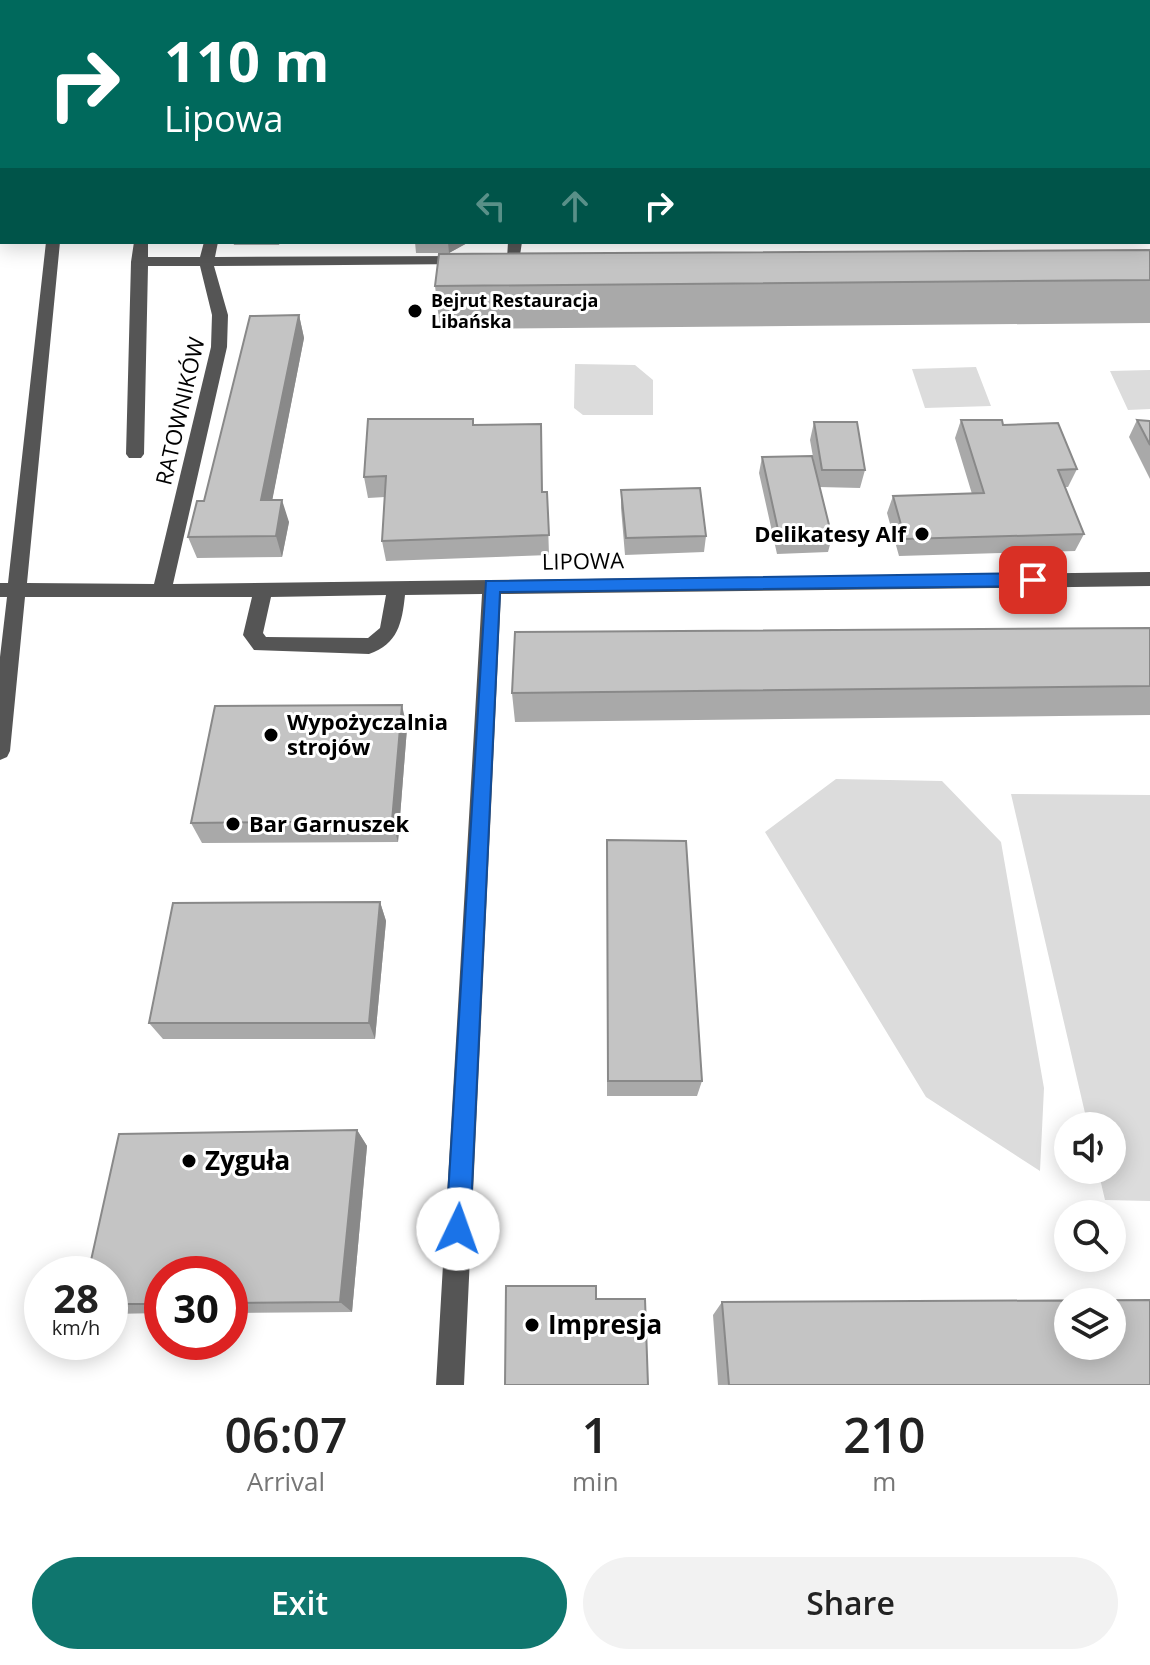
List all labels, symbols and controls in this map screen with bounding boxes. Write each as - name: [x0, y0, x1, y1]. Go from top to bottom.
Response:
- text: 110 m: [164, 22, 330, 98]
- icon: right: [32, 32, 136, 136]
- text: Lipowa: [164, 94, 283, 143]
- icon: left: [469, 184, 513, 228]
- icon: ahead: [553, 184, 597, 228]
- icon: right: [637, 184, 681, 228]
- place label: Bejrut Restauracja Libańska: [431, 288, 598, 333]
- marker: Bejrut Restauracja Libańska: [406, 302, 424, 320]
- street label: RATOWNIKÓW: [147, 334, 211, 488]
- place label: Delikatesy Alf: [754, 518, 907, 548]
- marker: Delikatesy Alf: [913, 525, 931, 543]
- street label: LIPOWA: [542, 544, 624, 576]
- pin: [999, 546, 1067, 614]
- icon: arrive: [1011, 558, 1055, 602]
- place label: Wypożyczalnia strojów: [287, 706, 448, 761]
- marker: Wypożyczalnia strojów: [262, 726, 280, 744]
- place label: Bar Garnuszek: [249, 808, 410, 838]
- marker: Bar Garnuszek: [224, 815, 242, 833]
- map controls: [1054, 1112, 1126, 1360]
- button: sound: [1054, 1112, 1126, 1184]
- place label: Zyguła: [205, 1142, 290, 1178]
- marker: Zyguła: [180, 1152, 198, 1170]
- position arrow: [416, 1187, 500, 1271]
- button: search: [1054, 1200, 1126, 1272]
- speed limit sign: 30: [144, 1256, 248, 1360]
- text: 28: [53, 1270, 99, 1325]
- button: layers: [1054, 1288, 1126, 1360]
- place label: Impresja: [548, 1306, 662, 1342]
- text: km/h: [52, 1314, 100, 1341]
- marker: Impresja: [523, 1316, 541, 1334]
- text: 06:07: [225, 1402, 347, 1467]
- text: 1: [582, 1402, 609, 1467]
- text: 210: [843, 1402, 925, 1467]
- text: Arrival: [247, 1463, 325, 1499]
- text: min: [572, 1463, 619, 1499]
- text: m: [872, 1463, 896, 1499]
- button: Exit: [32, 1557, 567, 1649]
- button: Share: [583, 1557, 1118, 1649]

